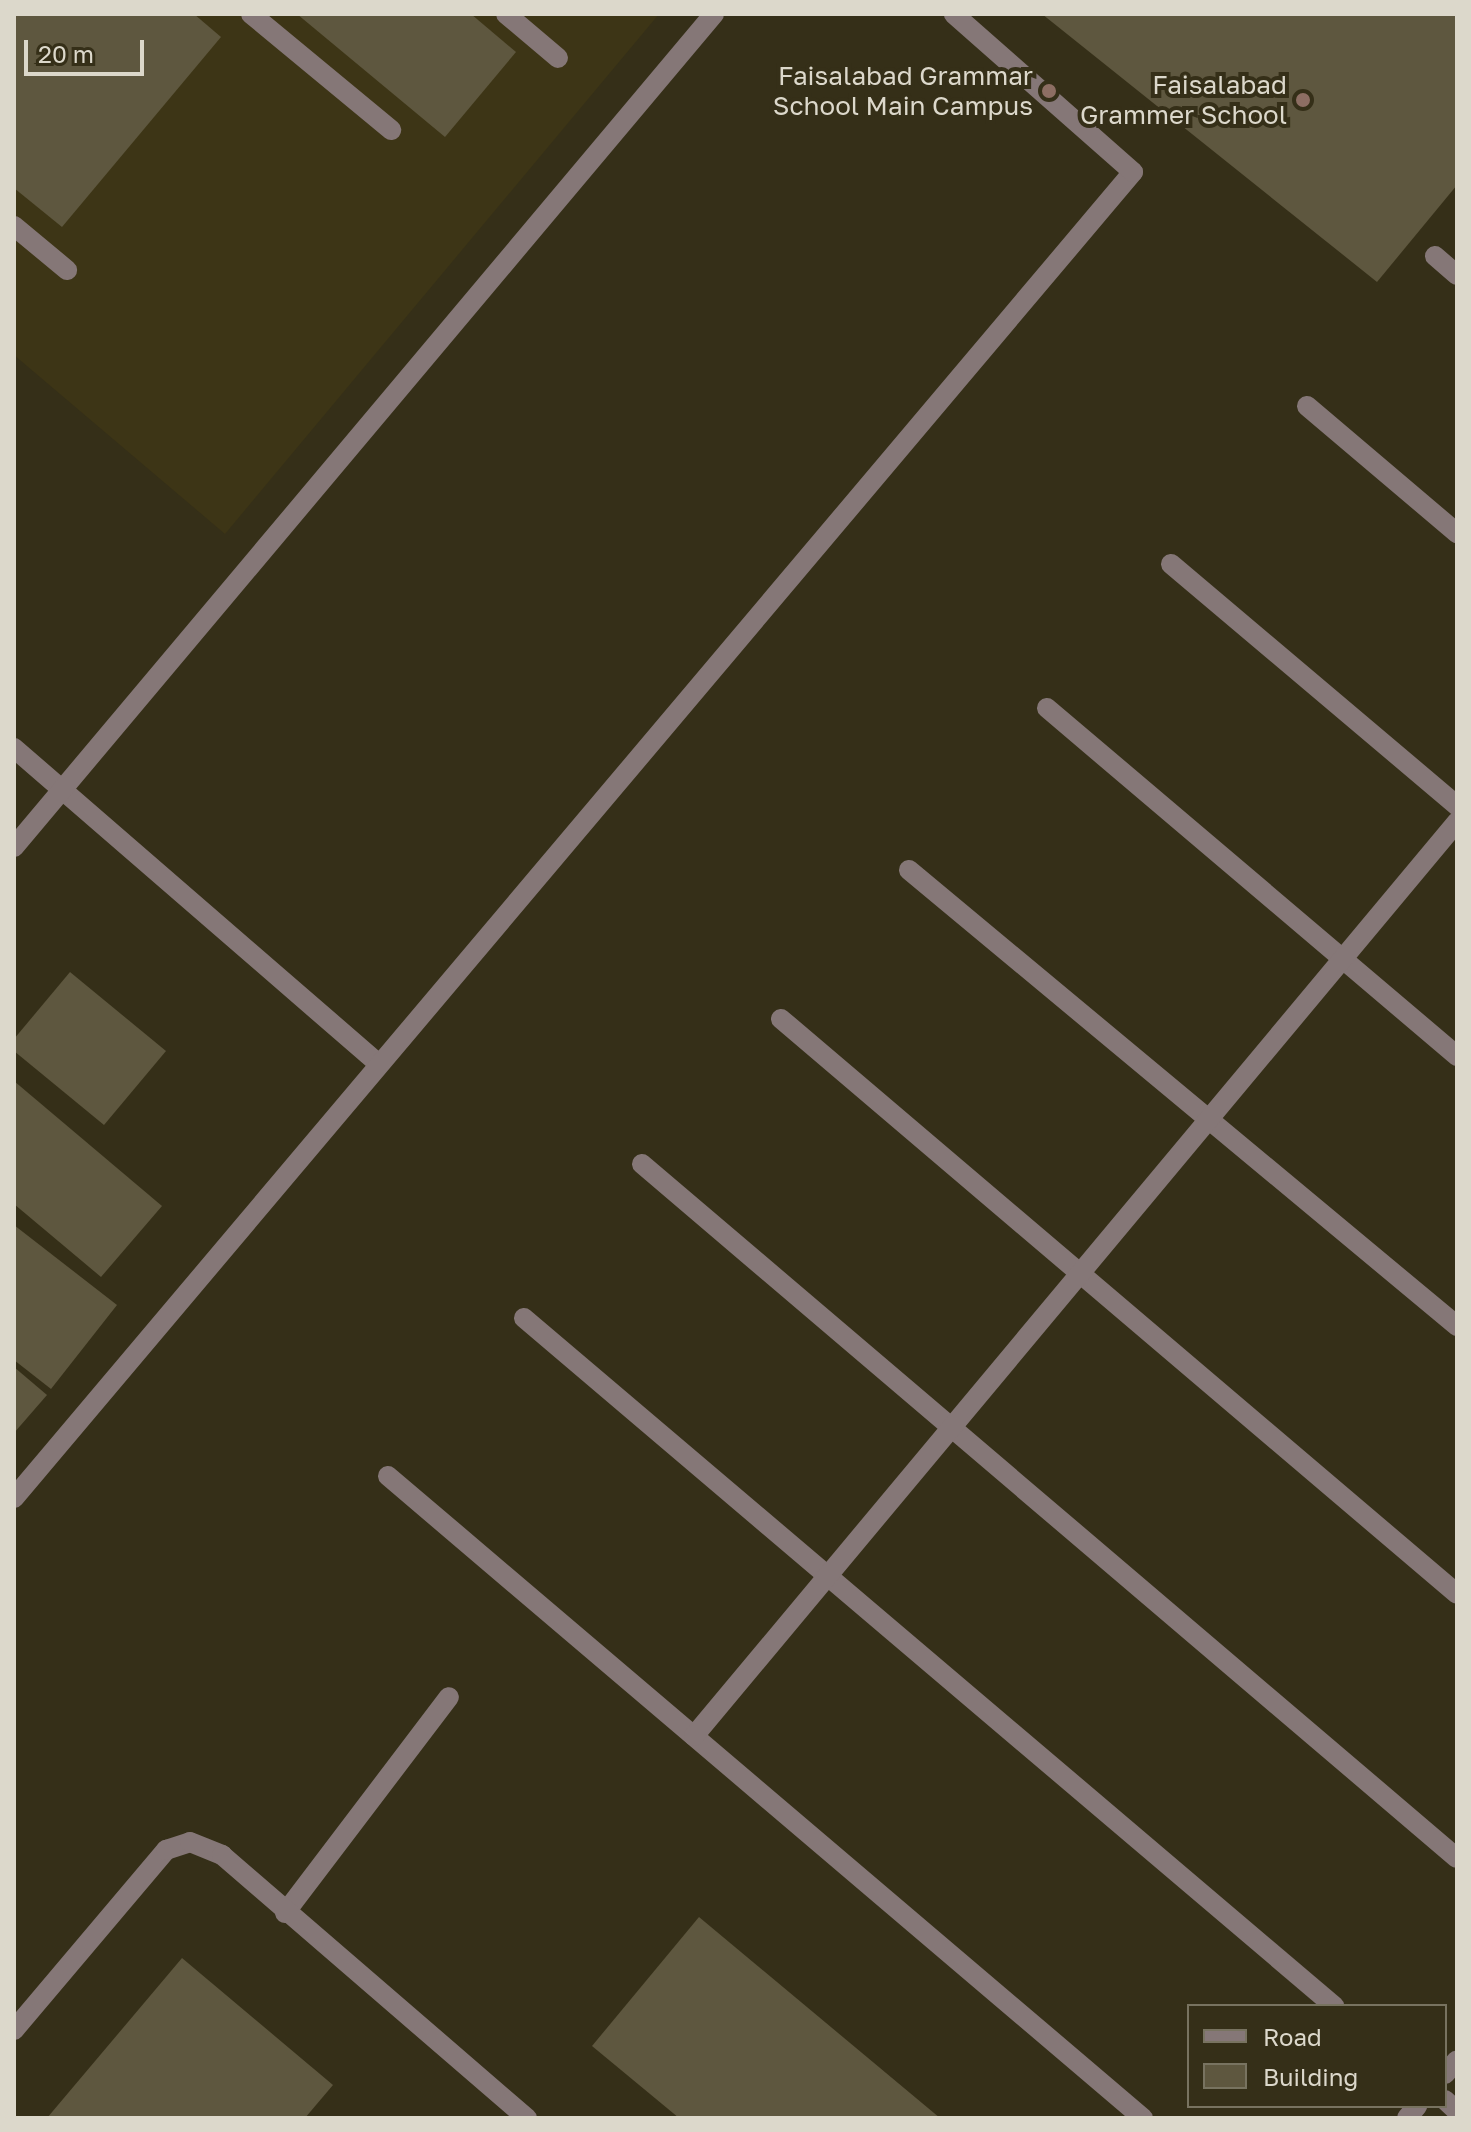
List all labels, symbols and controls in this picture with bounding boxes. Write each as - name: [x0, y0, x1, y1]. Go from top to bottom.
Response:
- scale bar: [28, 24, 148, 74]
- text: 20 m: [38, 39, 94, 68]
- place label: Faisalabad Grammar School Main Campus: [773, 60, 1033, 122]
- place label: Faisalabad Grammer School: [1080, 69, 1287, 130]
- marker: Faisalabad Grammar School Main Campus: [1040, 82, 1058, 100]
- marker: Faisalabad Grammer School: [1294, 91, 1312, 109]
- legend: [1187, 2004, 1447, 2108]
- text: Road: [1263, 2022, 1322, 2051]
- text: Building: [1263, 2062, 1358, 2091]

